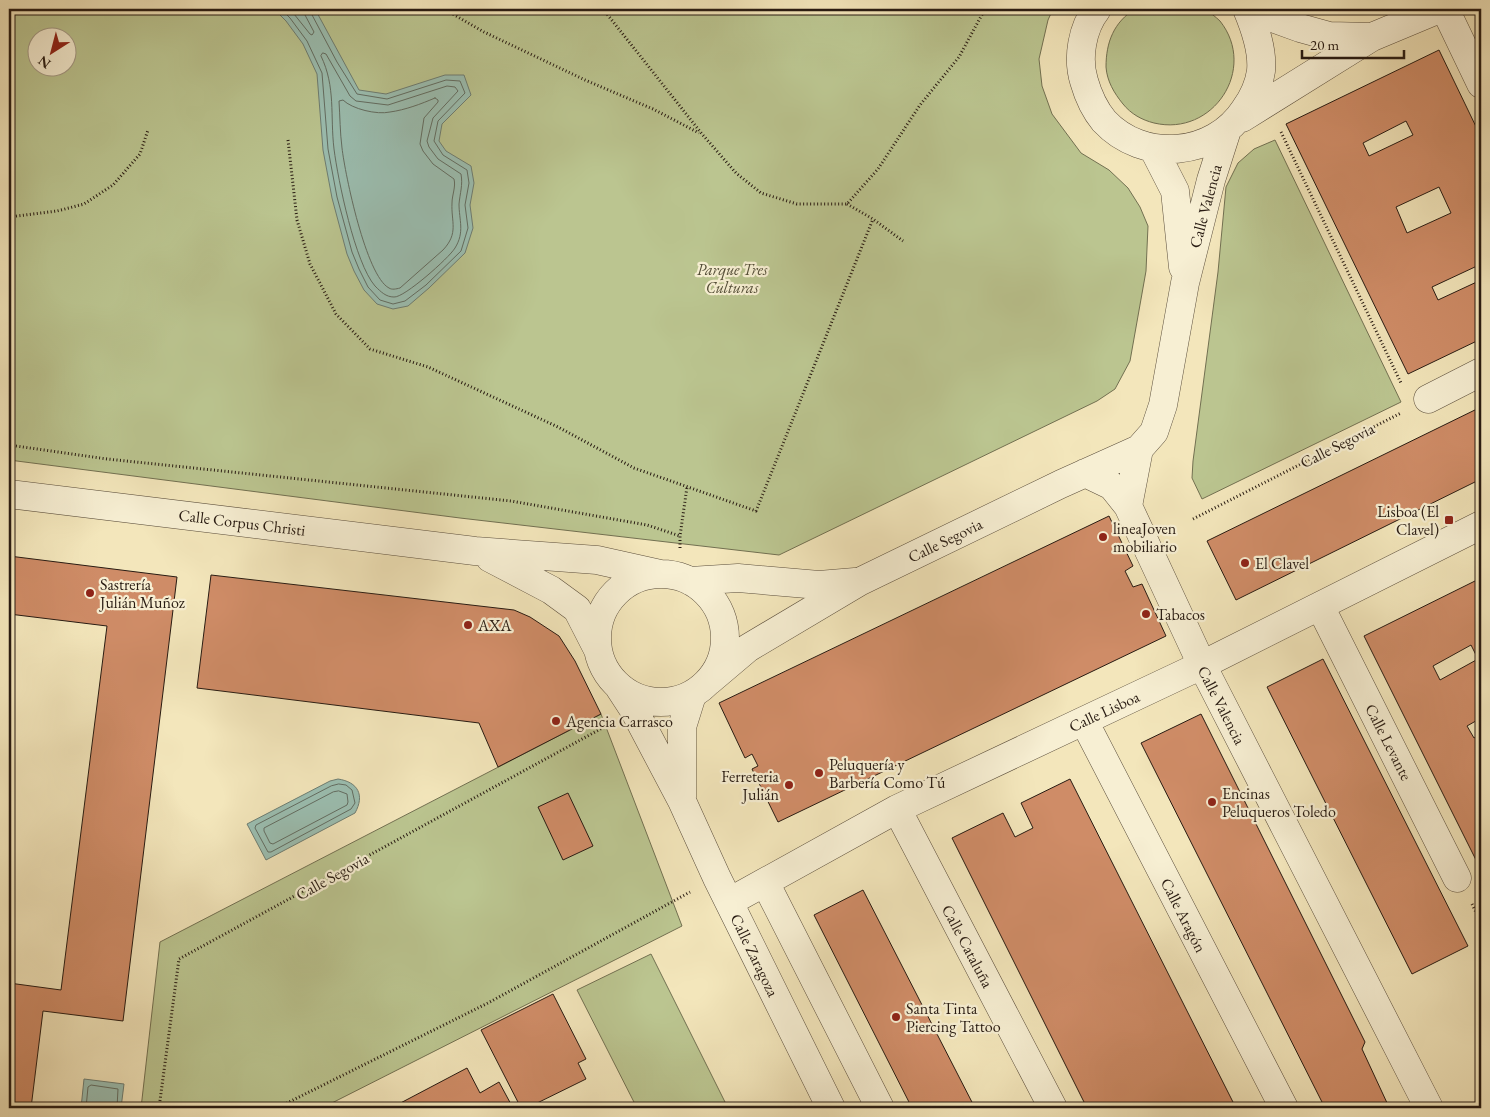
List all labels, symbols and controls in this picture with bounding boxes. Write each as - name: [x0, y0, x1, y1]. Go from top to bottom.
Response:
- north arrow: [28, 28, 78, 78]
- scale bar: [1302, 28, 1405, 60]
- text: 20 m: [1310, 35, 1339, 54]
- text: N: [34, 52, 54, 73]
- street label: Calle Valencia: [1184, 161, 1227, 250]
- park label: Parque Tres Culturas: [697, 259, 768, 298]
- street label: Calle Segovia: [1297, 418, 1378, 473]
- place label: Lisboa (El Clavel): [1377, 501, 1439, 540]
- street label: Calle Corpus Christi: [177, 504, 307, 541]
- street label: Calle Segovia: [904, 513, 987, 568]
- marker: Lisboa (El Clavel): [1443, 514, 1455, 526]
- place label: lineaJoven mobiliario: [1113, 518, 1177, 557]
- marker: lineaJoven mobiliario: [1097, 531, 1109, 543]
- place label: El Clavel: [1255, 553, 1309, 574]
- marker: El Clavel: [1239, 557, 1251, 569]
- place label: Sastrería Julián Muñoz: [98, 574, 185, 613]
- marker: Sastrería Julián Muñoz: [84, 587, 96, 599]
- place label: Tabacos: [1156, 604, 1205, 625]
- marker: Tabacos: [1140, 608, 1152, 620]
- place label: AXA: [477, 615, 512, 636]
- marker: AXA: [462, 619, 474, 631]
- street label: Calle Valencia: [1193, 662, 1251, 749]
- street label: Calle Lisboa: [1066, 686, 1143, 737]
- street label: Calle Levante: [1360, 700, 1417, 784]
- place label: Agencia Carrasco: [565, 711, 673, 732]
- marker: Agencia Carrasco: [550, 715, 562, 727]
- place label: Peluquería y Barbería Como Tú: [829, 754, 946, 793]
- place label: Ferreteria Julián: [721, 766, 780, 805]
- marker: Peluquería y Barbería Como Tú: [813, 767, 825, 779]
- marker: Ferreteria Julián: [783, 779, 795, 791]
- place label: Encinas Peluqueros Toledo: [1222, 783, 1336, 822]
- marker: Encinas Peluqueros Toledo: [1206, 796, 1218, 808]
- street label: Calle Segovia: [292, 847, 373, 905]
- street label: Calle Aragón: [1156, 874, 1212, 957]
- street label: Calle Cataluña: [937, 901, 999, 992]
- street label: Calle Zaragoza: [725, 910, 784, 1001]
- place label: Santa Tinta Piercing Tattoo: [906, 998, 1001, 1037]
- marker: Santa Tinta Piercing Tattoo: [890, 1011, 902, 1023]

